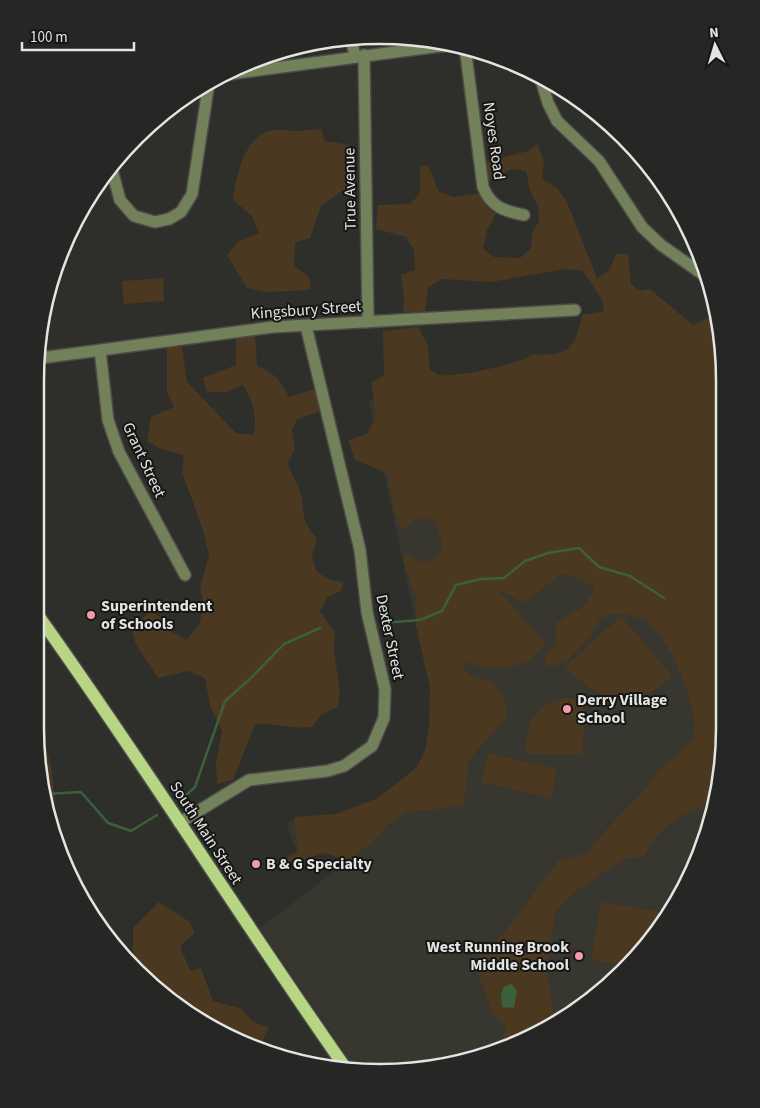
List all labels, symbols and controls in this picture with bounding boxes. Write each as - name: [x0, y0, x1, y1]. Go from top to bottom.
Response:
- scale bar: [22, 20, 135, 52]
- north arrow: [690, 20, 740, 70]
- text: N: [708, 23, 719, 43]
- text: 100 m: [30, 27, 68, 48]
- street label: Noyes Road: [478, 101, 510, 181]
- street label: True Avenue: [338, 147, 362, 230]
- street label: Kingsbury Street: [250, 295, 363, 325]
- street label: Grant Street: [117, 419, 171, 502]
- street label: Dexter Street: [370, 592, 410, 682]
- place label: Superintendent of Schools: [101, 595, 212, 635]
- marker: Superintendent of Schools: [85, 609, 97, 621]
- place label: Derry Village School: [577, 689, 667, 729]
- marker: Derry Village School: [561, 703, 573, 715]
- street label: South Main Street: [164, 777, 248, 889]
- place label: B & G Specialty: [266, 853, 373, 875]
- marker: B & G Specialty: [250, 858, 262, 870]
- place label: West Running Brook Middle School: [427, 936, 569, 976]
- marker: West Running Brook Middle School: [573, 950, 585, 962]

